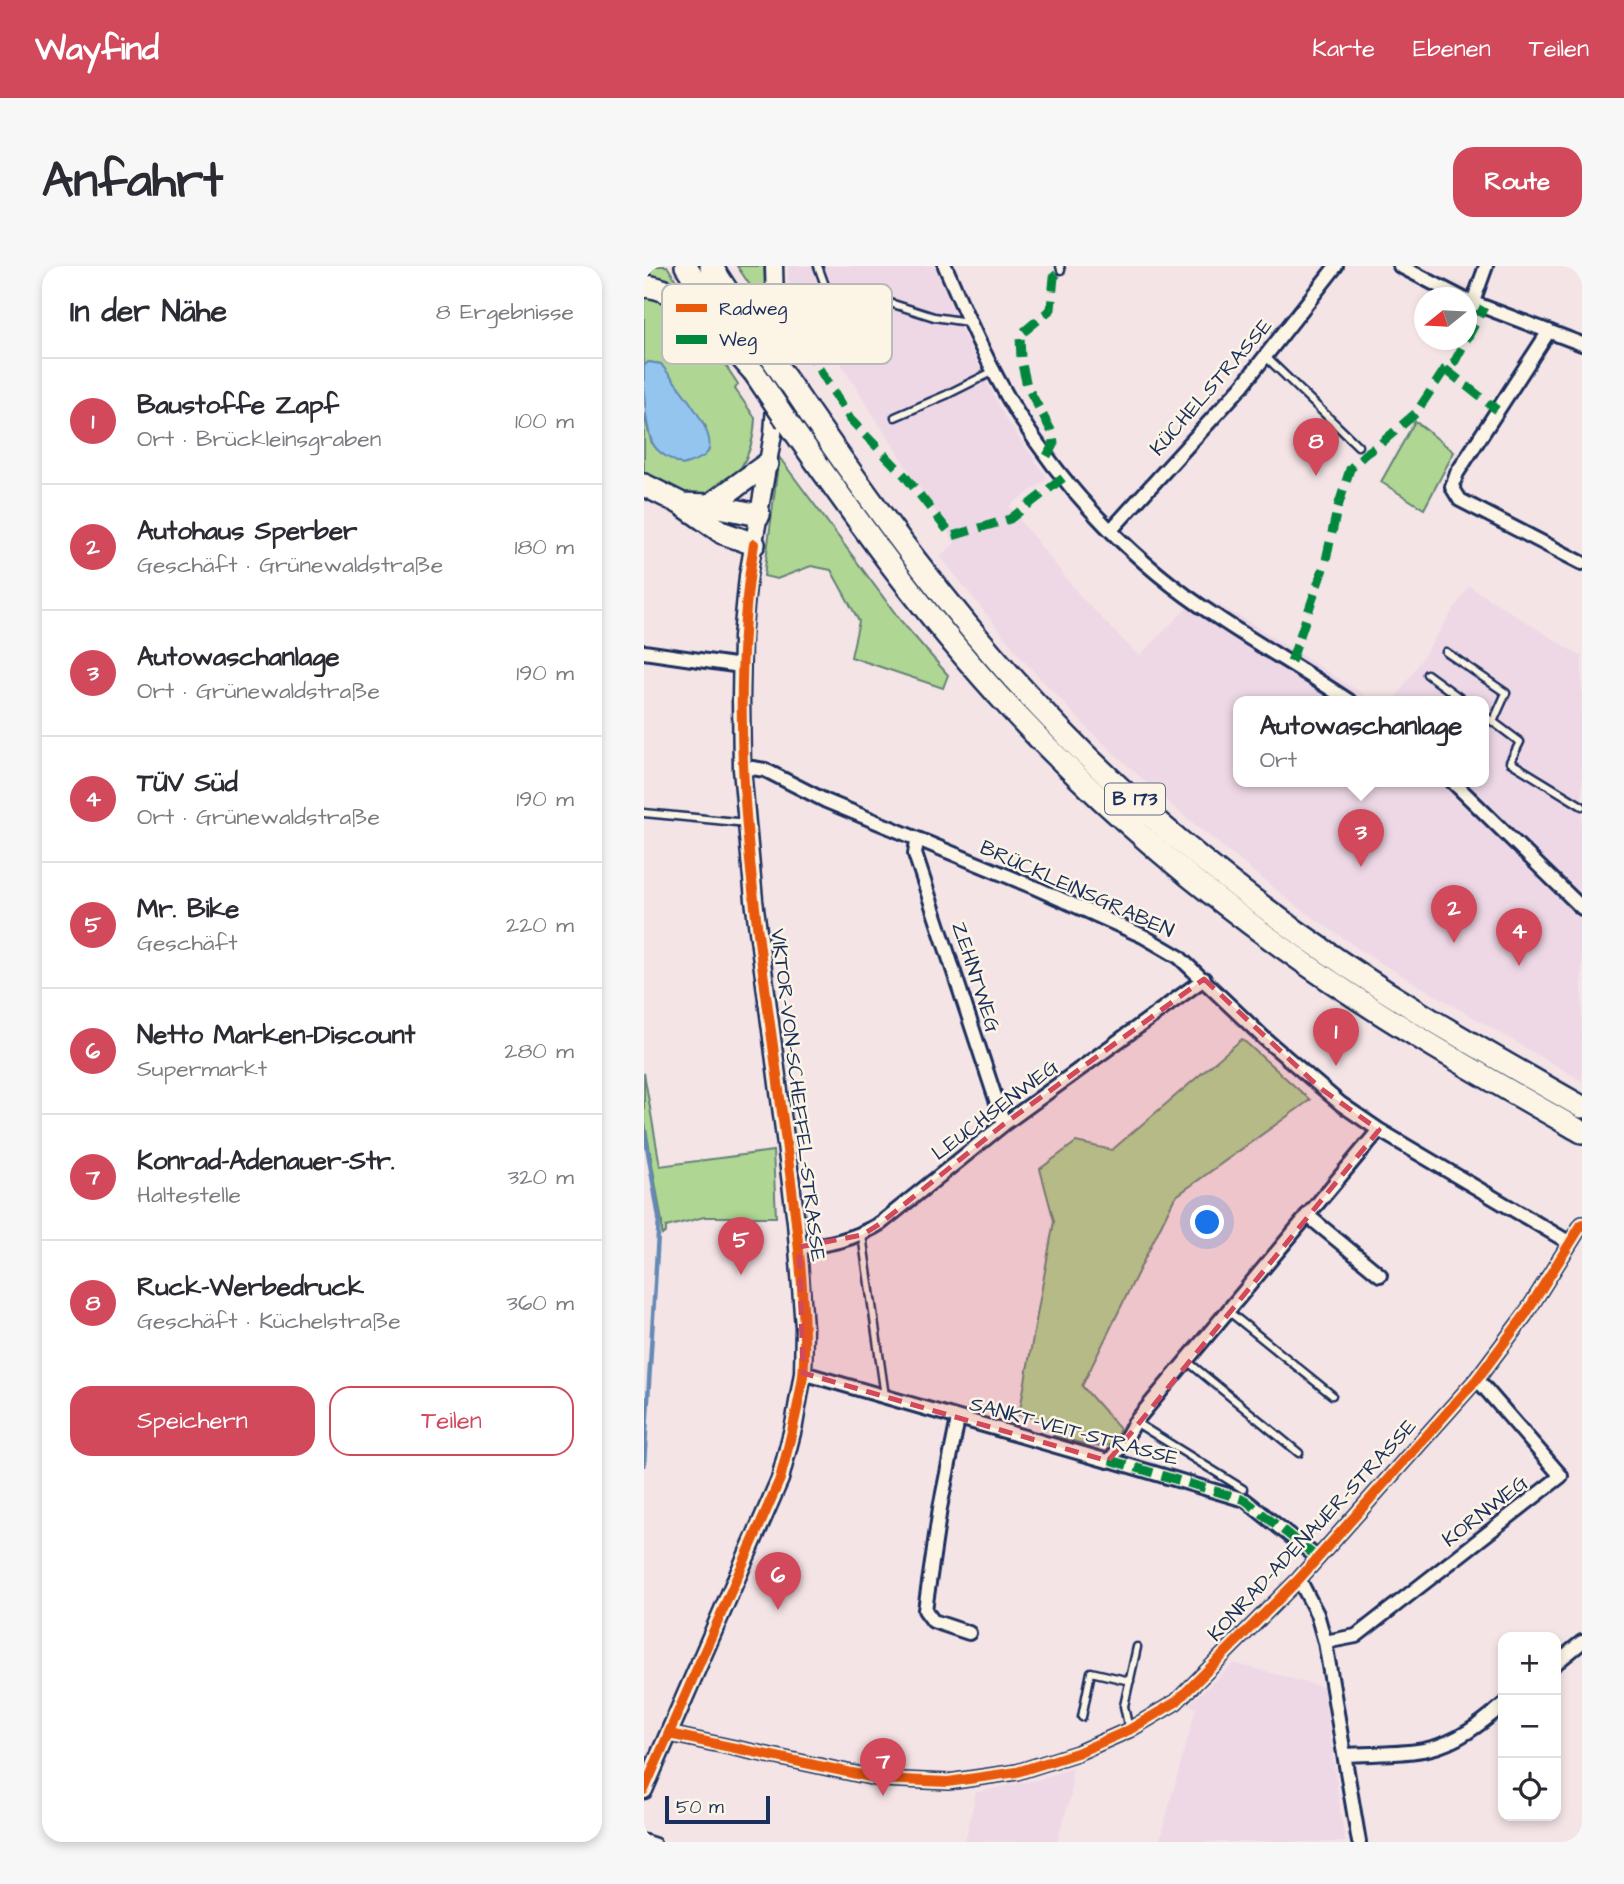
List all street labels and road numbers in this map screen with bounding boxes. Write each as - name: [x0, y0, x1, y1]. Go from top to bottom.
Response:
- street label: KÜCHELSTRASSE: [1143, 312, 1279, 462]
- road number: B 173: [1105, 784, 1165, 814]
- street label: BRÜCKLEINSGRABEN: [975, 833, 1179, 945]
- street label: ZEHNTWEG: [945, 918, 1008, 1036]
- street label: VIKTOR-VON-SCHEFFEL-STRASSE: [763, 927, 833, 1264]
- street label: LEUCHSENWEG: [926, 1052, 1065, 1167]
- street label: SANKT-VEIT-STRASSE: [966, 1389, 1182, 1473]
- street label: KONRAD-ADENAUER-STRASSE: [1201, 1412, 1424, 1648]
- street label: KORNWEG: [1436, 1468, 1534, 1554]

